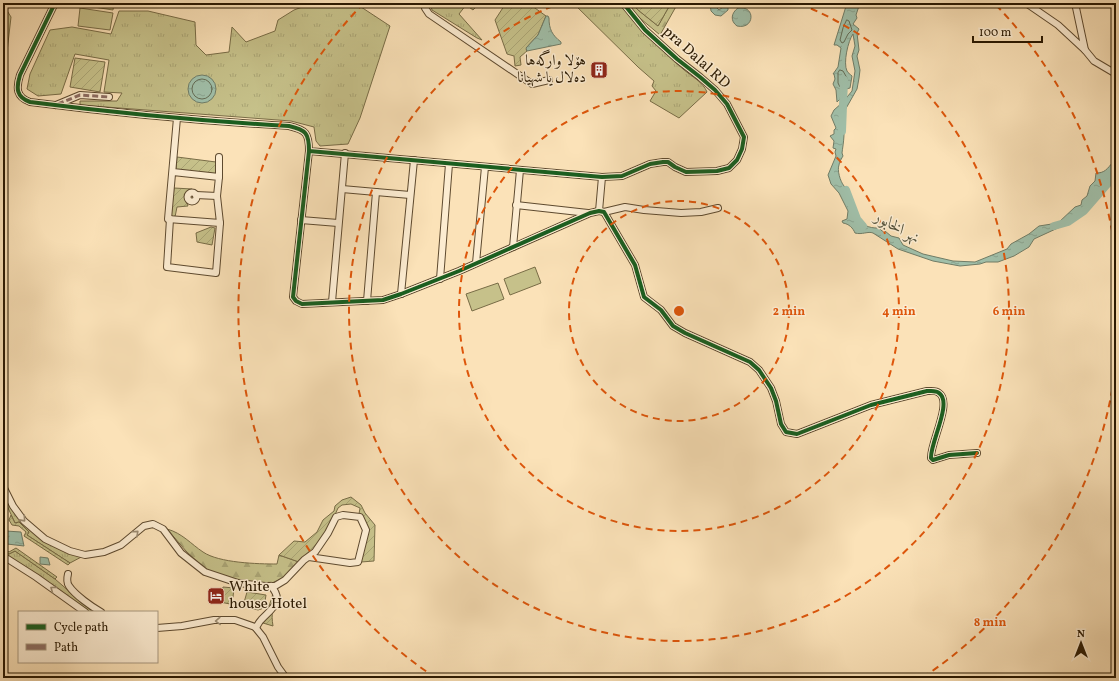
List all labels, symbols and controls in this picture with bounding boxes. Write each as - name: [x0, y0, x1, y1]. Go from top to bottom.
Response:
- scale bar: [973, 18, 1042, 44]
- street label: pra Dalal RD: [658, 22, 734, 94]
- text: 100 m: [979, 25, 1012, 41]
- place label: هۆلا وارگەها دەلال یا شهیانا: [517, 49, 586, 89]
- building icon: هۆلا وارگەها دەلال یا شهیانا: [589, 60, 609, 80]
- water label: نهر الخابور: [869, 206, 924, 250]
- centre of rings: [672, 304, 686, 318]
- text: 2 min: [773, 304, 805, 320]
- text: 4 min: [882, 304, 916, 320]
- text: 6 min: [993, 304, 1025, 320]
- one-way arrow: [18, 515, 25, 522]
- one-way arrow: [132, 530, 139, 537]
- place label: White house Hotel: [229, 577, 307, 615]
- hotel icon: White house Hotel: [206, 586, 226, 606]
- one-way arrow: [51, 587, 58, 594]
- legend: [18, 611, 158, 663]
- text: 8 min: [974, 615, 1006, 631]
- one-way arrow: [215, 616, 221, 625]
- text: Cycle path: [54, 620, 109, 636]
- north arrow: [1061, 623, 1101, 663]
- text: N: [1077, 627, 1085, 642]
- text: Path: [54, 640, 78, 656]

